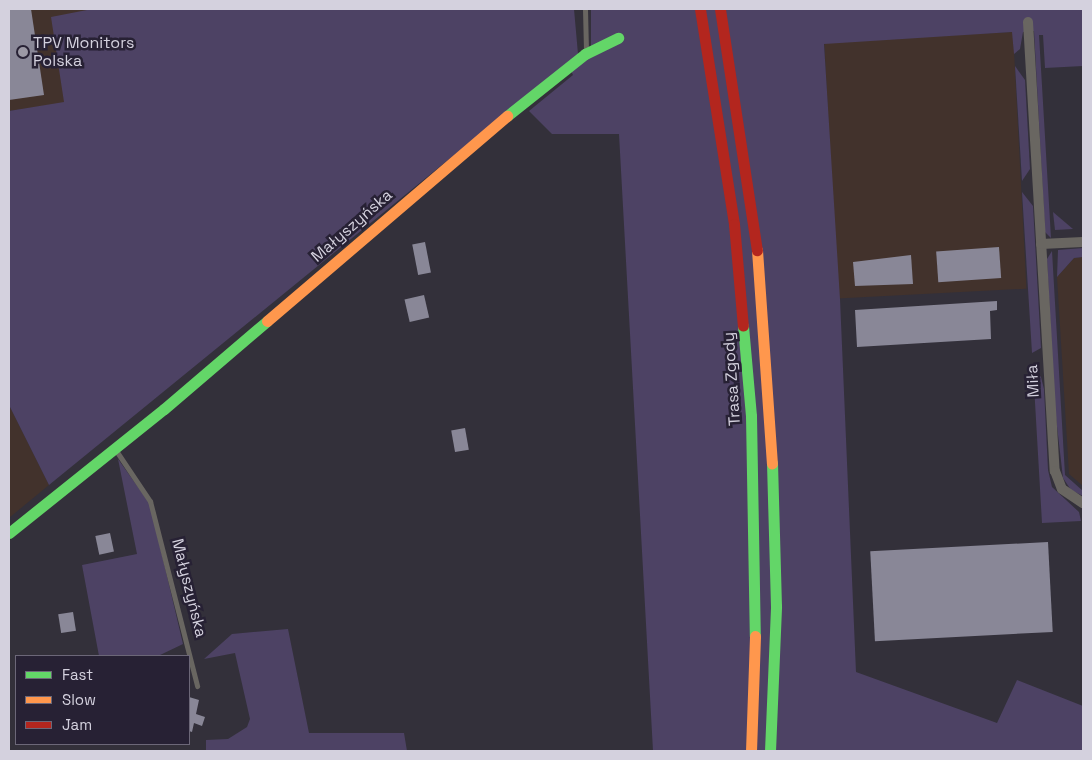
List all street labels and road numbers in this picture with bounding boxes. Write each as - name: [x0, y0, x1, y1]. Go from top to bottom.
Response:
- street label: Małyszyńska: [308, 186, 396, 266]
- street label: Trasa Zgody: [719, 331, 745, 427]
- street label: Miła: [1023, 364, 1043, 398]
- street label: Małyszyńska: [167, 537, 211, 639]

